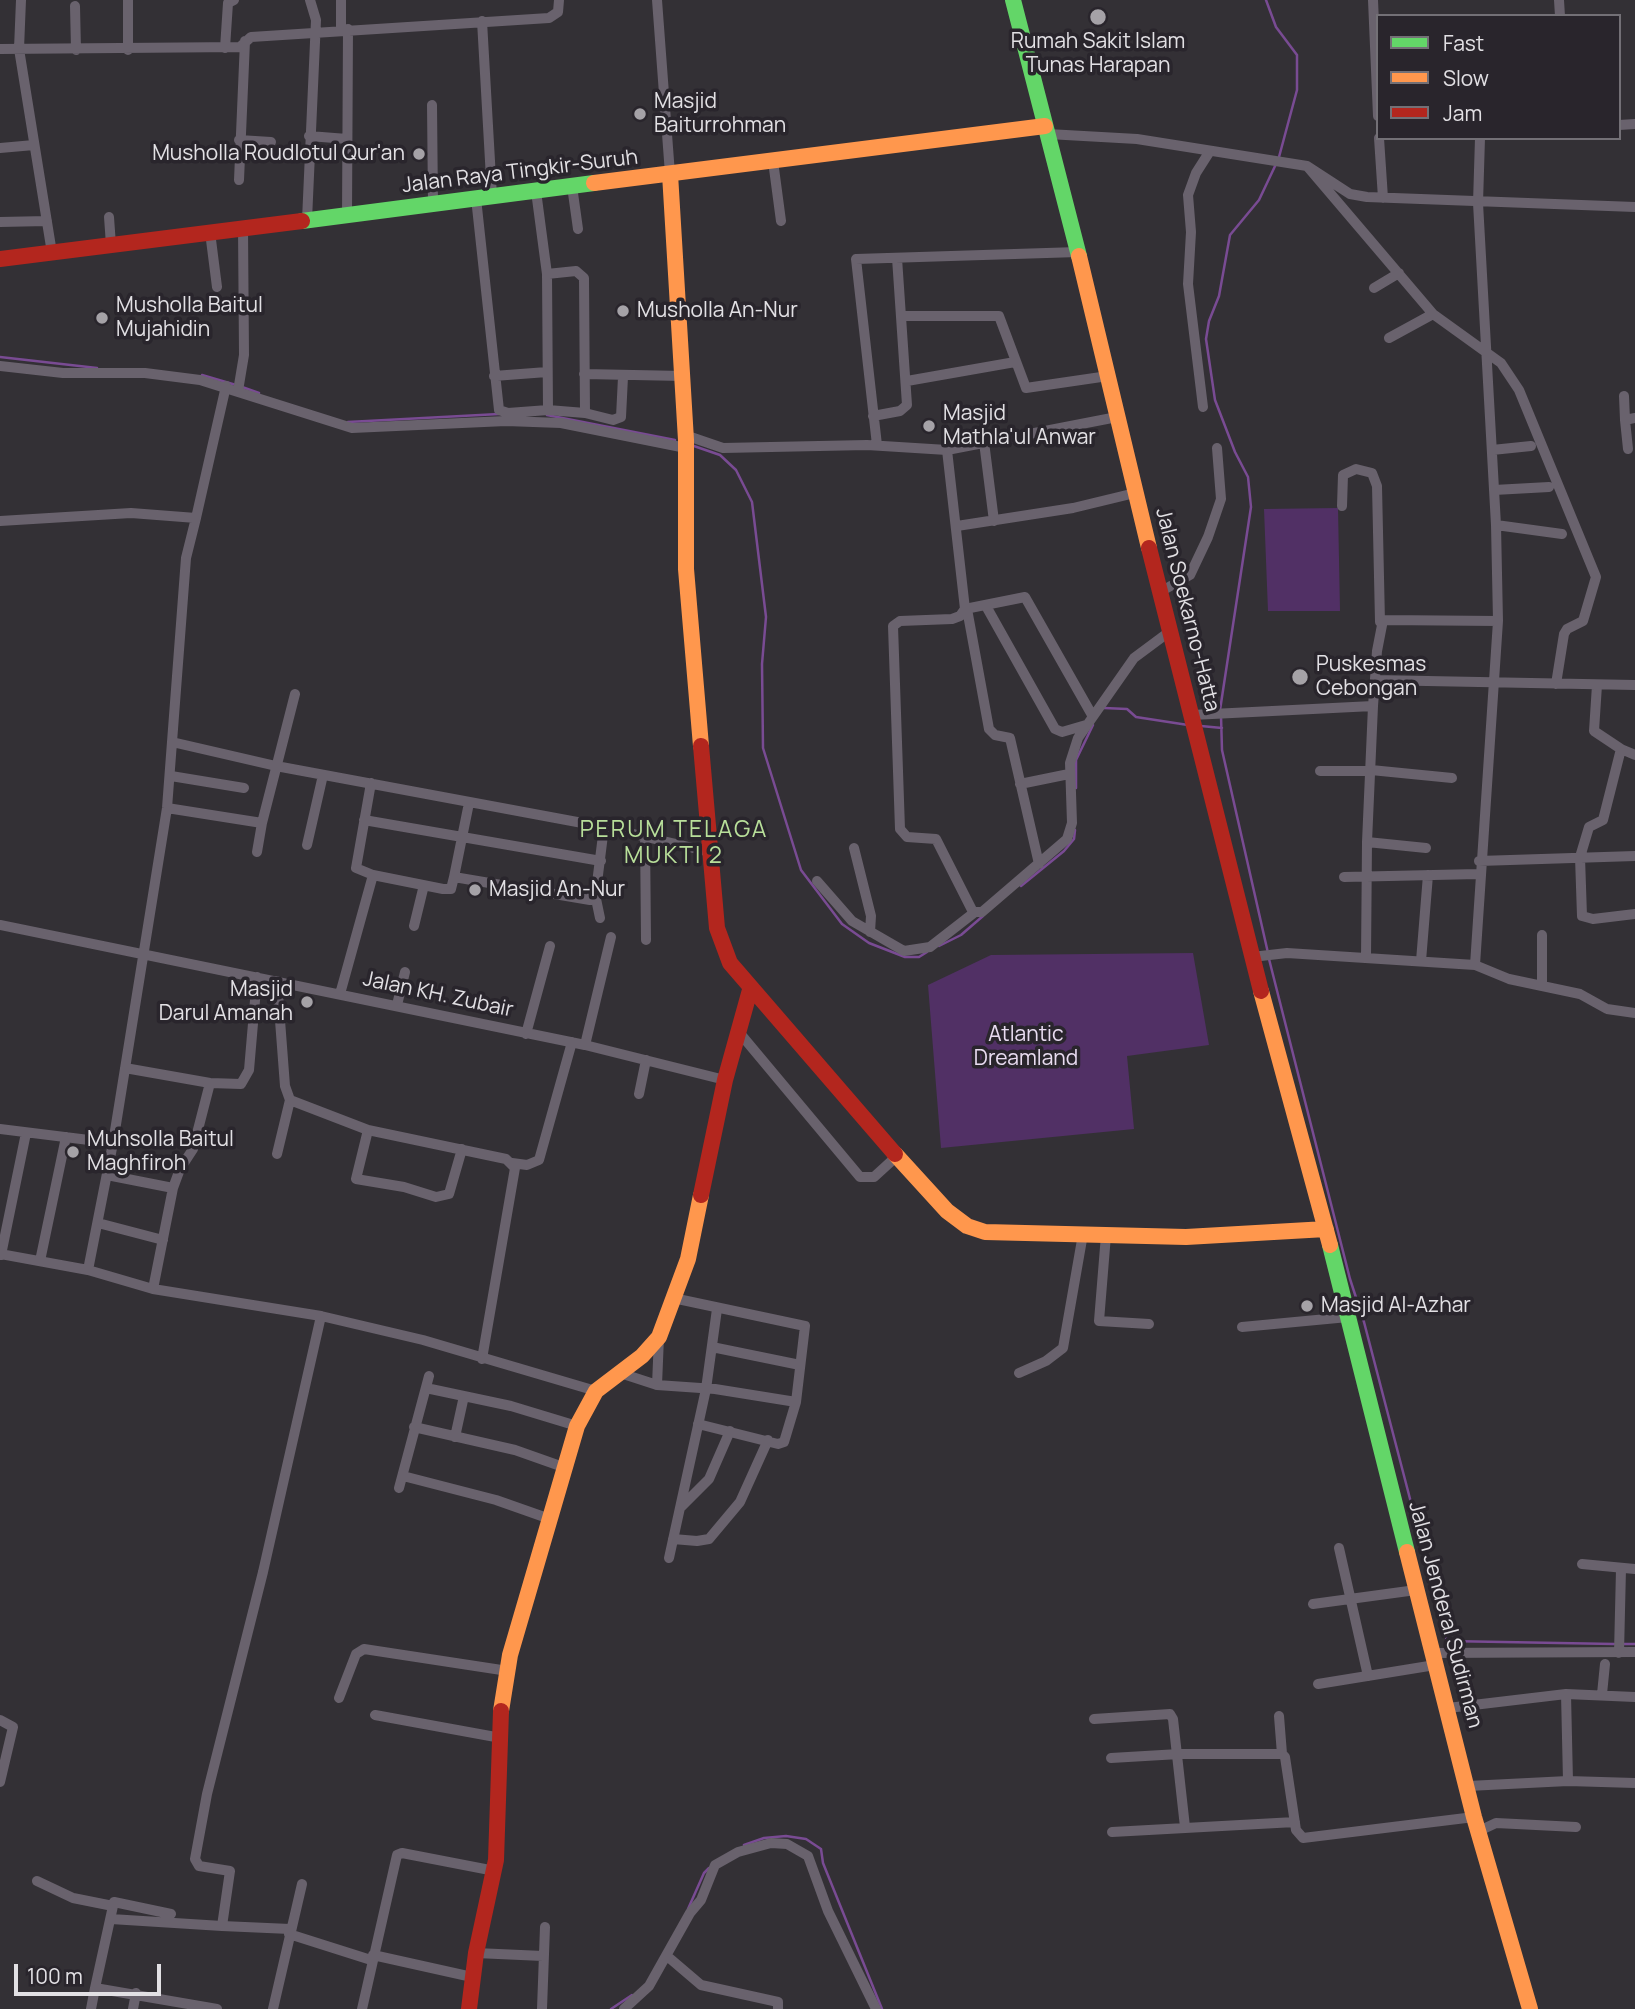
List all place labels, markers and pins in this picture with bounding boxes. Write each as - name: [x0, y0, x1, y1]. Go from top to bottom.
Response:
- marker: Rumah Sakit Islam Tunas Harapan: [1088, 7, 1108, 27]
- place label: Rumah Sakit Islam Tunas Harapan: [1011, 29, 1185, 79]
- place label: Masjid Baiturrohman: [654, 89, 786, 139]
- marker: Masjid Baiturrohman: [632, 106, 648, 122]
- place label: Musholla Roudlotul Qur'an: [152, 141, 405, 167]
- marker: Musholla Roudlotul Qur'an: [411, 146, 427, 162]
- place label: Musholla Baitul Mujahidin: [116, 293, 263, 343]
- place label: Musholla An-Nur: [637, 298, 798, 324]
- marker: Musholla An-Nur: [615, 303, 631, 319]
- marker: Musholla Baitul Mujahidin: [94, 310, 110, 326]
- place label: Masjid Mathla'ul Anwar: [943, 401, 1096, 451]
- marker: Masjid Mathla'ul Anwar: [921, 418, 937, 434]
- place label: Puskesmas Cebongan: [1316, 652, 1426, 702]
- marker: Puskesmas Cebongan: [1290, 667, 1310, 687]
- place label: Masjid An-Nur: [489, 877, 625, 903]
- marker: Masjid An-Nur: [467, 882, 483, 898]
- place label: Masjid Darul Amanah: [159, 977, 293, 1027]
- marker: Masjid Darul Amanah: [299, 994, 315, 1010]
- place label: Muhsolla Baitul Maghfiroh: [87, 1127, 234, 1177]
- marker: Muhsolla Baitul Maghfiroh: [65, 1144, 81, 1160]
- place label: Masjid Al-Azhar: [1321, 1293, 1471, 1319]
- marker: Masjid Al-Azhar: [1299, 1298, 1315, 1314]

